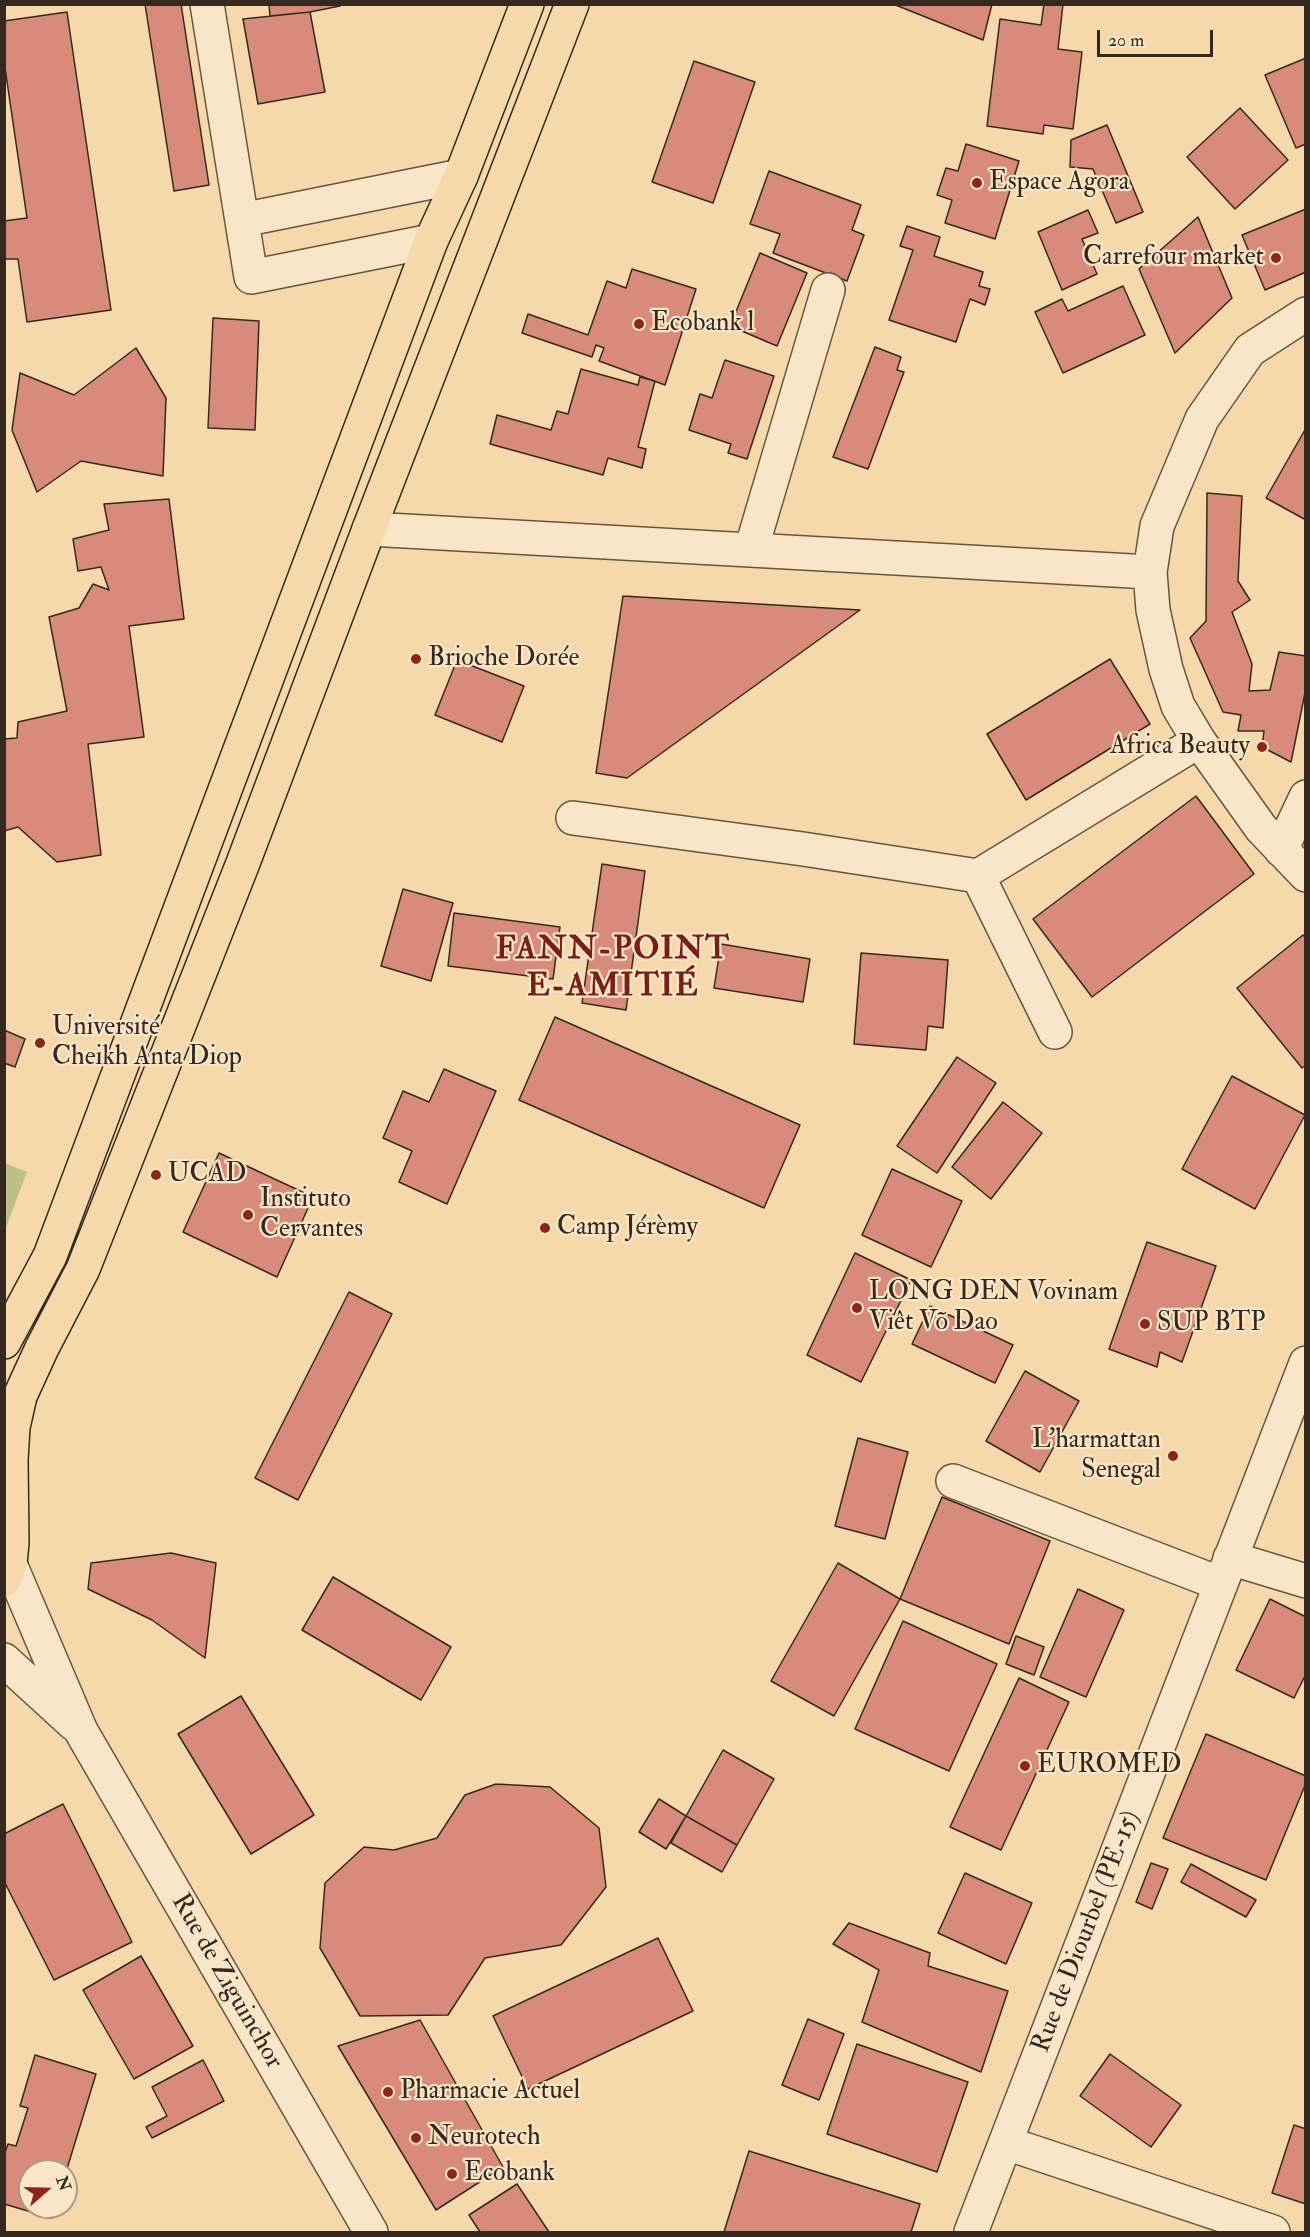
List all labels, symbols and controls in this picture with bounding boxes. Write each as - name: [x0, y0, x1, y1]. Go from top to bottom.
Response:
- scale bar: [1100, 18, 1216, 56]
- text: 20 m: [1108, 29, 1144, 52]
- place label: Espace Agora: [989, 167, 1129, 199]
- marker: Espace Agora: [970, 176, 984, 190]
- place label: Carrefour market: [1083, 242, 1264, 274]
- marker: Carrefour market: [1269, 251, 1283, 265]
- place label: Ecobank l: [651, 308, 754, 340]
- marker: Ecobank l: [632, 317, 646, 331]
- place label: Brioche Dorée: [428, 643, 579, 675]
- marker: Brioche Dorée: [409, 652, 423, 666]
- place label: Africa Beauty: [1110, 731, 1250, 763]
- marker: Africa Beauty: [1255, 740, 1269, 754]
- district label: FANN-POINT E-AMITIÉ: [495, 932, 731, 1007]
- place label: Université Cheikh Anta Diop: [52, 1012, 242, 1074]
- marker: Université Cheikh Anta Diop: [33, 1036, 47, 1050]
- place label: UCAD: [168, 1159, 246, 1191]
- marker: UCAD: [149, 1168, 163, 1182]
- place label: Instituto Cervantes: [260, 1184, 363, 1246]
- marker: Instituto Cervantes: [241, 1208, 255, 1222]
- place label: Camp Jérèmy: [557, 1212, 698, 1244]
- marker: Camp Jérèmy: [538, 1221, 552, 1235]
- place label: LONG DEN Vovinam Viêt Võ Dao: [869, 1277, 1118, 1338]
- marker: LONG DEN Vovinam Viêt Võ Dao: [850, 1301, 864, 1315]
- place label: SUP BTP: [1157, 1308, 1265, 1340]
- marker: SUP BTP: [1138, 1317, 1152, 1331]
- place label: L'harmattan Senegal: [1032, 1425, 1161, 1486]
- marker: L'harmattan Senegal: [1166, 1449, 1180, 1463]
- place label: EUROMED: [1037, 1750, 1182, 1782]
- marker: EUROMED: [1018, 1759, 1032, 1773]
- street label: Rue de Diourbel (PE-15): [1026, 1807, 1148, 2057]
- street label: Rue de Ziguinchor: [163, 1889, 289, 2075]
- place label: Pharmacie Actuel: [400, 2076, 580, 2108]
- marker: Pharmacie Actuel: [381, 2085, 395, 2099]
- place label: Neurotech: [428, 2122, 541, 2154]
- marker: Neurotech: [409, 2131, 423, 2145]
- place label: Ecobank: [464, 2158, 555, 2190]
- north arrow: [18, 2159, 78, 2219]
- marker: Ecobank: [445, 2167, 459, 2181]
- text: N: [51, 2173, 75, 2194]

